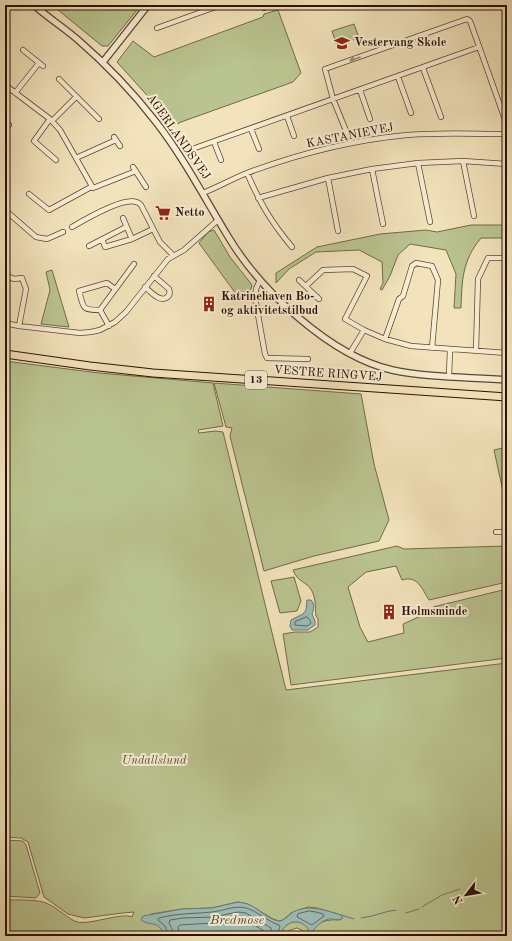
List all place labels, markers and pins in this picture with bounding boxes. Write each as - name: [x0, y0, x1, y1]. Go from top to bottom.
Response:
- school or university icon: Vestervang Skole: [333, 34, 351, 52]
- place label: Vestervang Skole: [354, 37, 447, 49]
- supermarket icon: Netto: [154, 204, 172, 222]
- place label: Netto: [175, 207, 205, 219]
- place label: Katrinehaven Bo- og aktivitetstilbud: [221, 291, 319, 317]
- building icon: Katrinehaven Bo- og aktivitetstilbud: [200, 295, 218, 313]
- building icon: Holmsminde: [380, 603, 398, 621]
- place label: Holmsminde: [401, 606, 468, 618]

